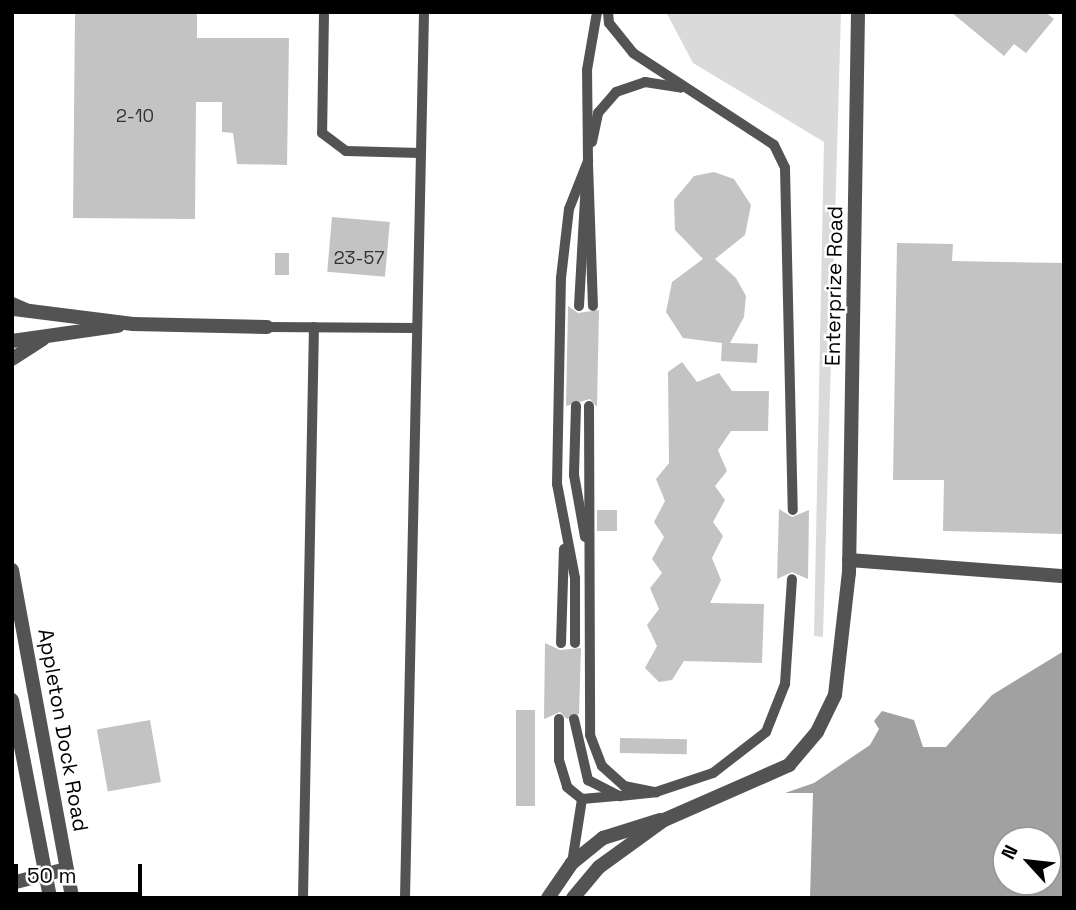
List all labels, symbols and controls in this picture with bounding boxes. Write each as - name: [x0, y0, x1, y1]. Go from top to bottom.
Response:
- house number: 2-10: [116, 105, 154, 127]
- street label: Enterprize Road: [820, 206, 848, 366]
- house number: 23-57: [334, 247, 384, 269]
- street label: Appleton Dock Road: [33, 627, 93, 833]
- north arrow: [992, 826, 1062, 896]
- text: N: [996, 841, 1024, 864]
- scale bar: [18, 850, 145, 894]
- text: 50 m: [27, 862, 77, 889]

